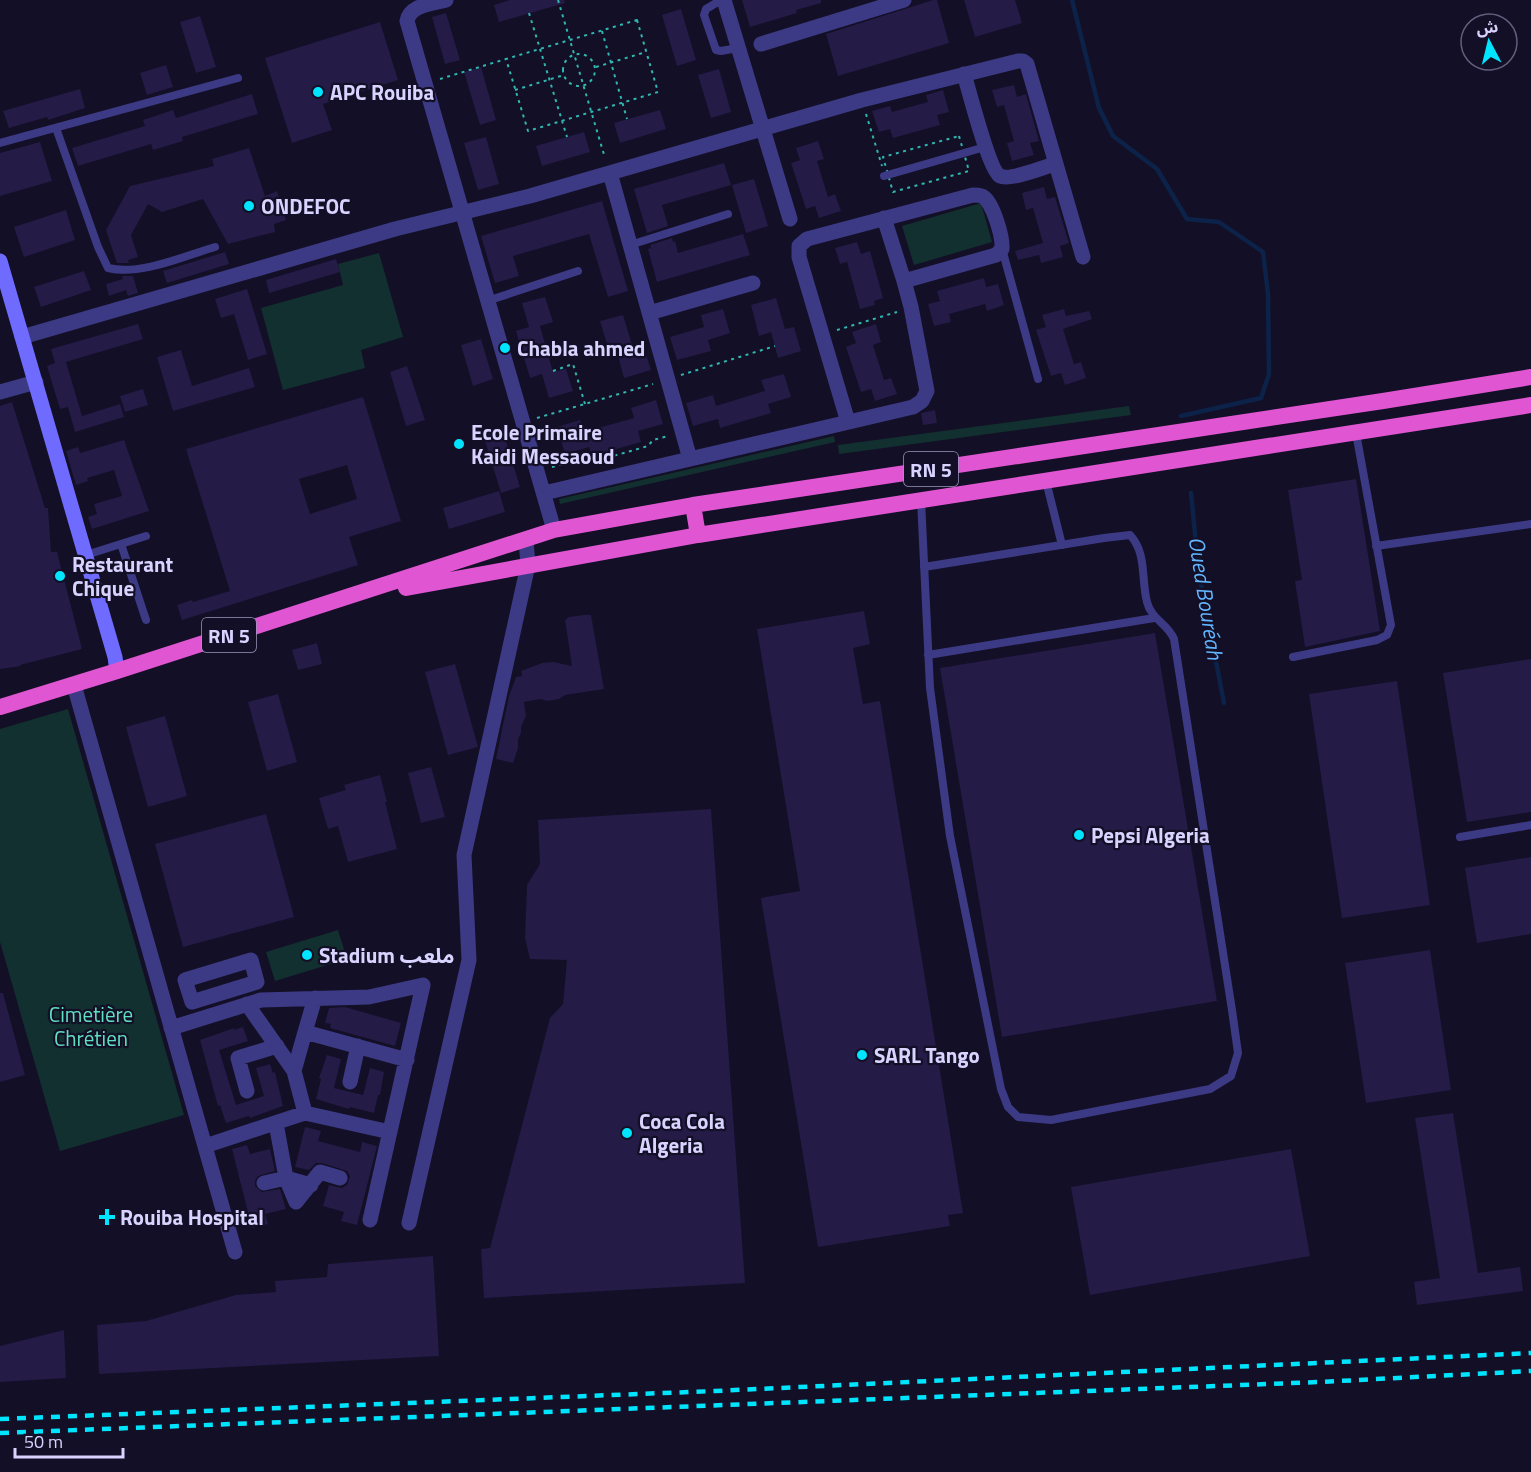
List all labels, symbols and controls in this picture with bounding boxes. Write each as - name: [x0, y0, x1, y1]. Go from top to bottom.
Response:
- north arrow: [1459, 12, 1519, 72]
- text: ش: [1475, 14, 1500, 40]
- place label: APC Rouiba: [330, 76, 435, 108]
- marker: APC Rouiba: [311, 85, 325, 99]
- place label: ONDEFOC: [261, 190, 351, 222]
- marker: ONDEFOC: [242, 199, 256, 213]
- place label: Chabla ahmed: [517, 332, 645, 364]
- marker: Chabla ahmed: [498, 341, 512, 355]
- place label: Ecole Primaire Kaidi Messaoud: [471, 416, 615, 472]
- marker: Ecole Primaire Kaidi Messaoud: [452, 437, 466, 451]
- road number: RN 5: [904, 452, 958, 486]
- water label: Oued Bouréah: [1180, 534, 1233, 663]
- place label: Restaurant Chique: [72, 548, 174, 604]
- marker: Restaurant Chique: [53, 569, 67, 583]
- road number: RN 5: [202, 618, 256, 652]
- place label: Pepsi Algeria: [1091, 819, 1210, 851]
- marker: Pepsi Algeria: [1072, 828, 1086, 842]
- place label: Stadium ملعب: [319, 939, 455, 971]
- marker: Stadium ملعب: [300, 948, 314, 962]
- park label: Cimetière Chrétien: [49, 998, 133, 1054]
- place label: SARL Tango: [874, 1039, 980, 1071]
- marker: SARL Tango: [855, 1048, 869, 1062]
- place label: Coca Cola Algeria: [639, 1105, 725, 1161]
- marker: Coca Cola Algeria: [620, 1126, 634, 1140]
- place label: Rouiba Hospital: [120, 1201, 264, 1233]
- marker: Rouiba Hospital: [98, 1208, 116, 1226]
- scale bar: [15, 1421, 123, 1459]
- text: 50 m: [24, 1428, 63, 1455]

